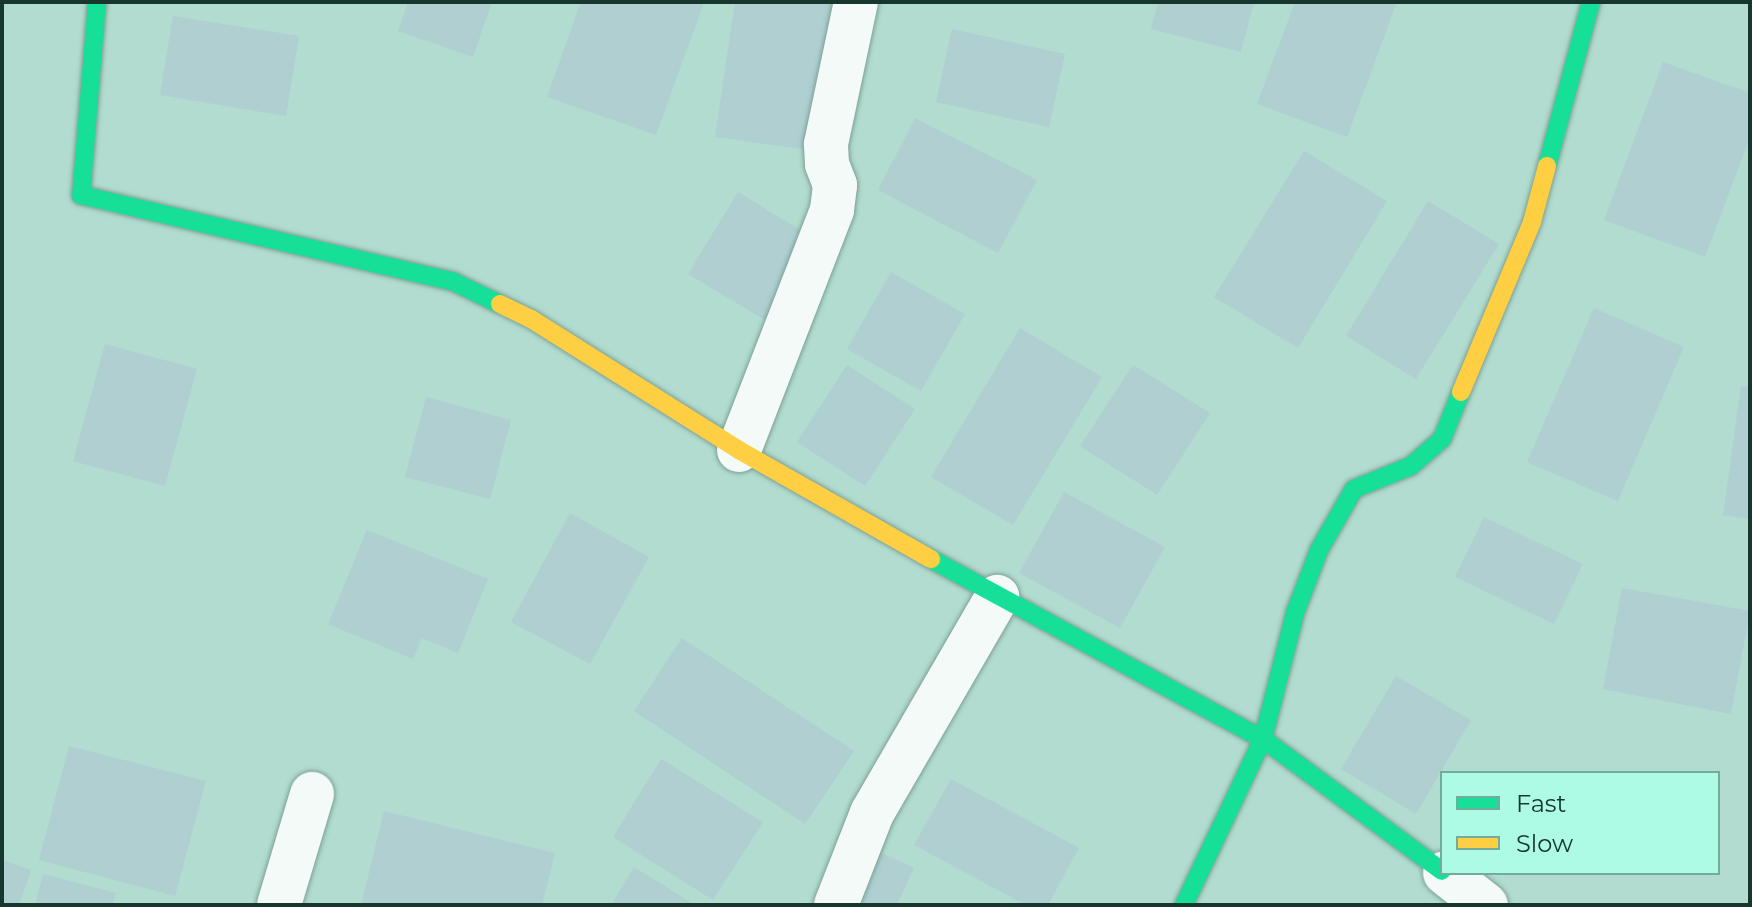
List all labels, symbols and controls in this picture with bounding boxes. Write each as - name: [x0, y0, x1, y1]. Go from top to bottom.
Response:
- legend: [1440, 771, 1720, 875]
- text: Fast: [1516, 789, 1566, 818]
- text: Slow: [1516, 829, 1573, 858]

